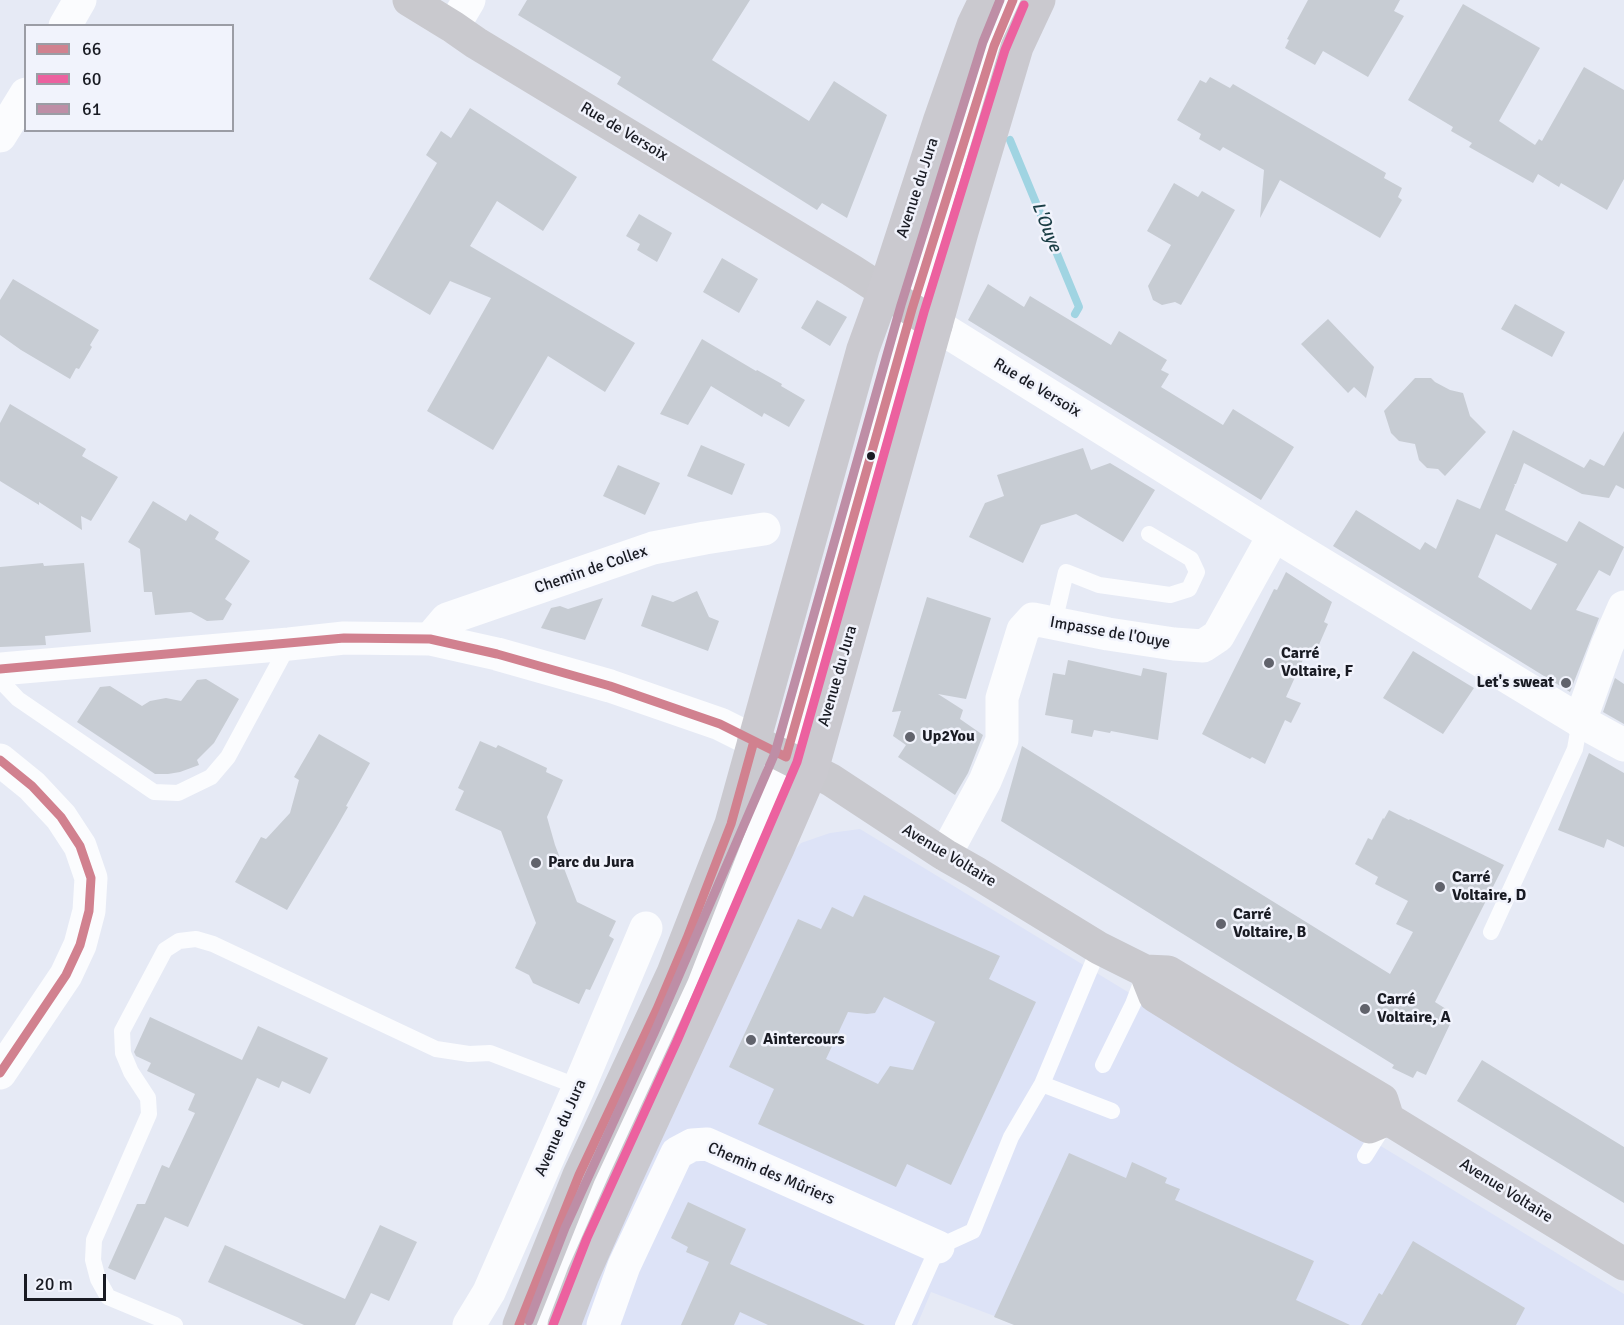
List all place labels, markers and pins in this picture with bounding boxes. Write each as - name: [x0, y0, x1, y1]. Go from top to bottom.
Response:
- unlabelled marker: [865, 450, 877, 462]
- place label: Carré Voltaire, F: [1281, 644, 1353, 682]
- marker: Carré Voltaire, F: [1262, 656, 1276, 670]
- place label: Let's sweat: [1476, 673, 1554, 693]
- marker: Let's sweat: [1559, 676, 1573, 690]
- place label: Up2You: [922, 727, 975, 747]
- marker: Up2You: [903, 730, 917, 744]
- place label: Parc du Jura: [548, 853, 634, 873]
- marker: Parc du Jura: [529, 856, 543, 870]
- place label: Carré Voltaire, D: [1452, 868, 1526, 906]
- marker: Carré Voltaire, D: [1433, 880, 1447, 894]
- place label: Carré Voltaire, B: [1233, 905, 1306, 943]
- marker: Carré Voltaire, B: [1214, 917, 1228, 931]
- place label: Carré Voltaire, A: [1377, 990, 1451, 1028]
- marker: Carré Voltaire, A: [1358, 1002, 1372, 1016]
- place label: Aintercours: [763, 1030, 845, 1050]
- marker: Aintercours: [744, 1033, 758, 1047]

